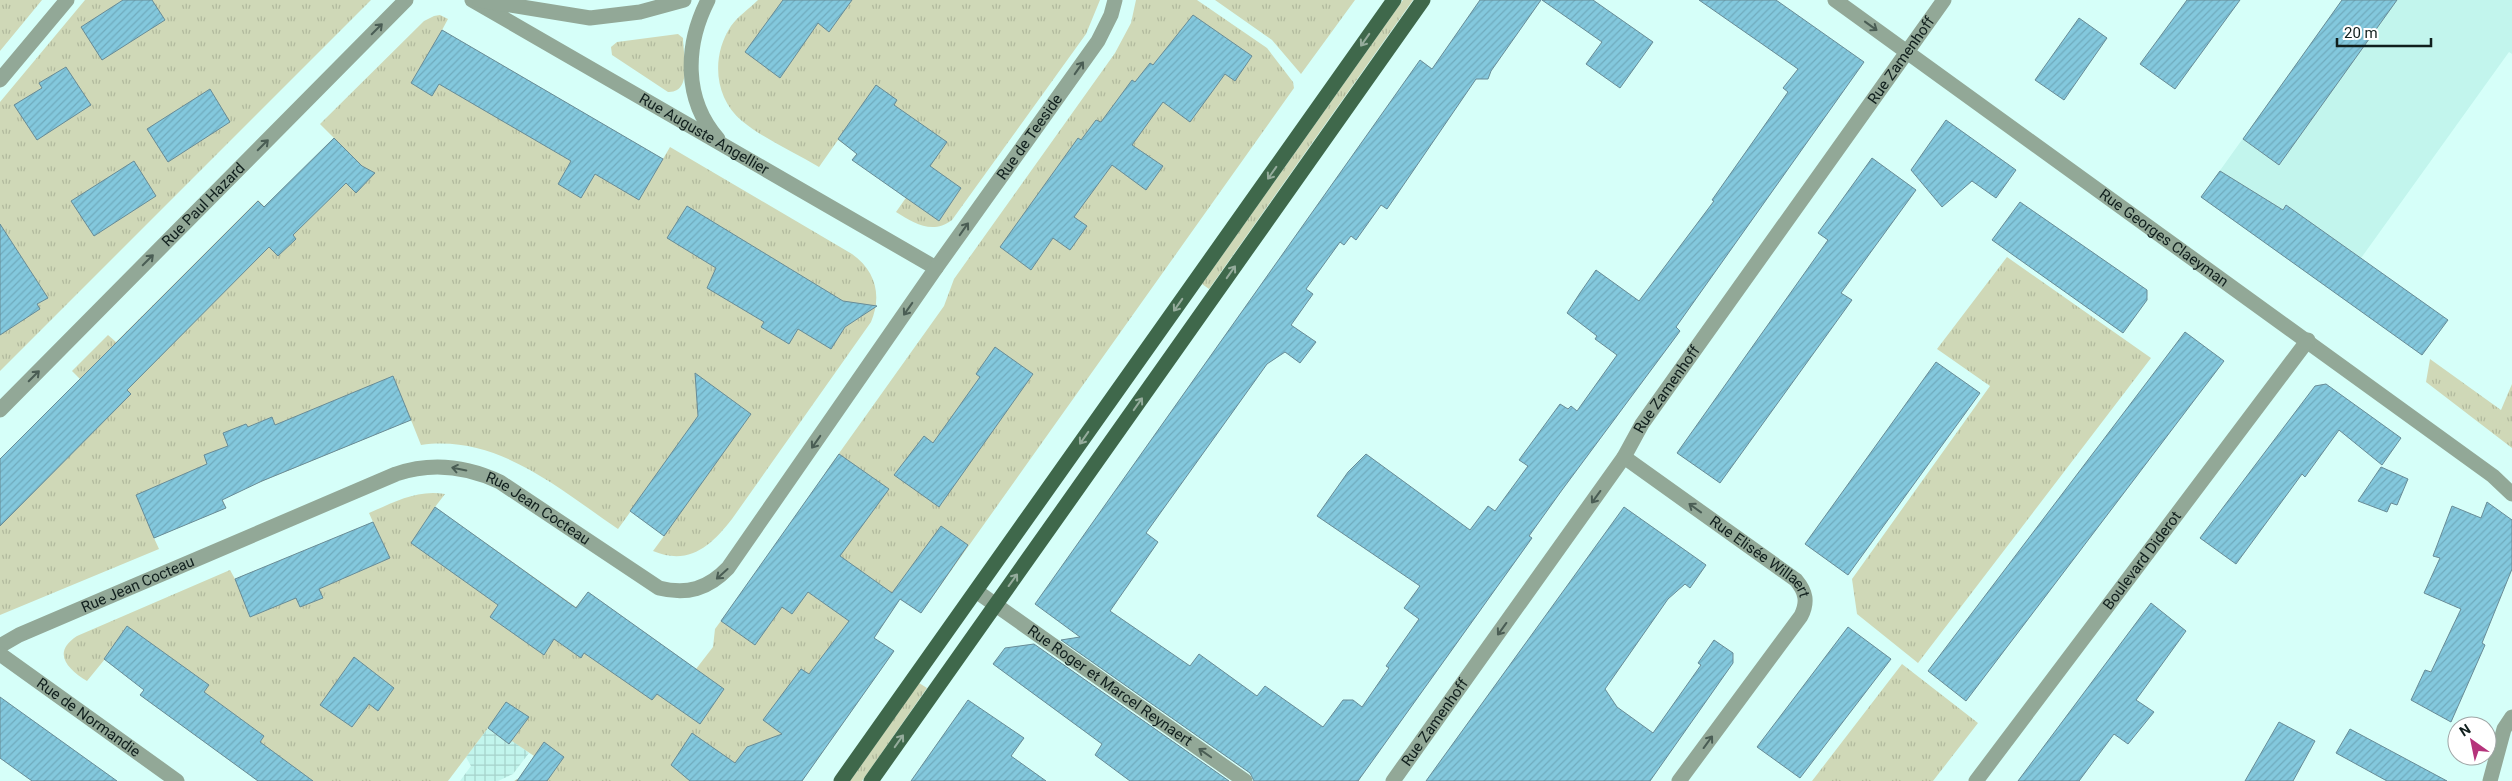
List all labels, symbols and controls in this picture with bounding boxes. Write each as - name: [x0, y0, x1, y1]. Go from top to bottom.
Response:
- street label: Rue Zamenhoff: [1864, 12, 1939, 108]
- scale bar: [2337, 15, 2431, 47]
- one-way arrow: [1864, 21, 1878, 31]
- one-way arrow: [371, 23, 383, 35]
- text: 20 m: [2344, 24, 2378, 42]
- one-way arrow: [1360, 33, 1371, 46]
- one-way arrow: [1074, 61, 1084, 75]
- street label: Rue Auguste Angellier: [636, 90, 772, 179]
- street label: Rue de Teeside: [993, 91, 1066, 183]
- one-way arrow: [257, 138, 269, 151]
- street label: Rue Paul Hazard: [158, 159, 249, 250]
- one-way arrow: [1267, 165, 1277, 179]
- street label: Rue Georges Claeyman: [2096, 185, 2232, 291]
- one-way arrow: [959, 222, 969, 236]
- one-way arrow: [142, 254, 155, 266]
- one-way arrow: [1226, 265, 1236, 279]
- one-way arrow: [1173, 298, 1183, 312]
- one-way arrow: [903, 301, 913, 315]
- street label: Rue Zamenhoff: [1630, 342, 1704, 436]
- one-way arrow: [28, 369, 40, 382]
- one-way arrow: [1132, 398, 1143, 411]
- one-way arrow: [1079, 431, 1089, 445]
- one-way arrow: [811, 435, 821, 449]
- one-way arrow: [452, 463, 468, 473]
- street label: Rue Jean Cocteau: [483, 468, 594, 549]
- one-way arrow: [1591, 490, 1601, 504]
- one-way arrow: [1688, 503, 1702, 513]
- street label: Boulevard Diderot: [2099, 508, 2185, 613]
- street label: Rue Elisée Willaert: [1706, 512, 1814, 599]
- street label: Rue Jean Cocteau: [78, 552, 197, 616]
- one-way arrow: [715, 568, 728, 580]
- one-way arrow: [1008, 574, 1019, 587]
- street label: Rue Roger et Marcel Reynaert: [1024, 621, 1196, 750]
- one-way arrow: [1497, 622, 1507, 636]
- street label: Rue de Normandie: [33, 674, 144, 761]
- street label: Rue Zamenhoff: [1398, 675, 1473, 770]
- north arrow: [2447, 716, 2497, 766]
- text: N: [2456, 721, 2473, 740]
- one-way arrow: [894, 734, 904, 748]
- one-way arrow: [1703, 735, 1713, 749]
- one-way arrow: [1198, 748, 1212, 758]

